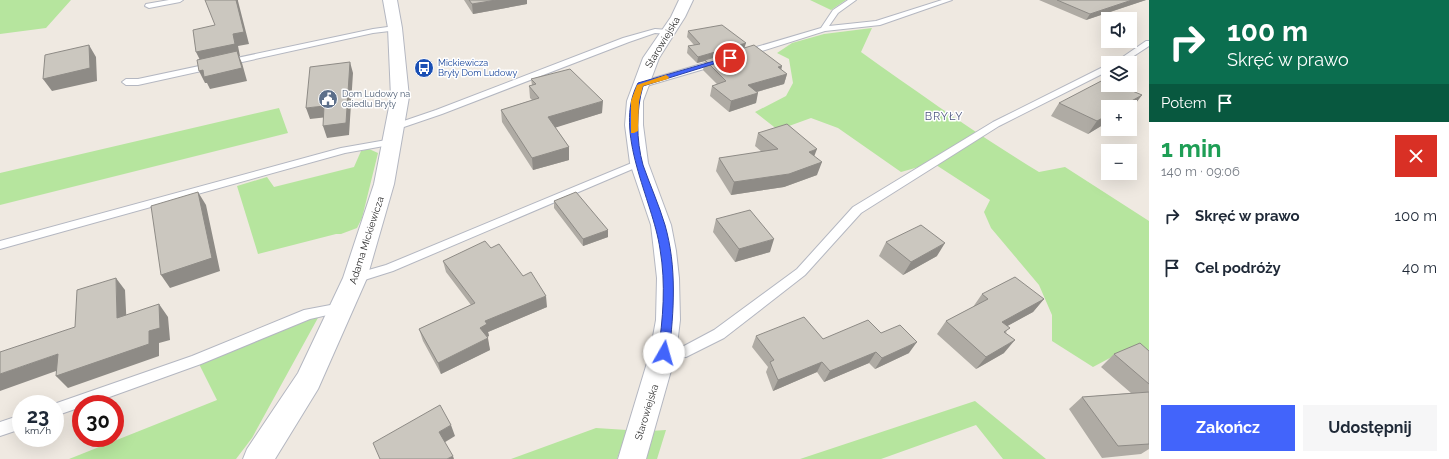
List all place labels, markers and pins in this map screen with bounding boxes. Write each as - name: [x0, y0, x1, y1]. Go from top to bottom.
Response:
- pin: [713, 41, 747, 75]
- bus stop icon: Mickiewicza Bryły Dom Ludowy: [413, 57, 435, 79]
- place label: Mickiewicza Bryły Dom Ludowy: [438, 58, 517, 78]
- public building icon: Dom Ludowy na osiedlu Bryły: [317, 88, 339, 110]
- place label: Dom Ludowy na osiedlu Bryły: [342, 89, 410, 109]

